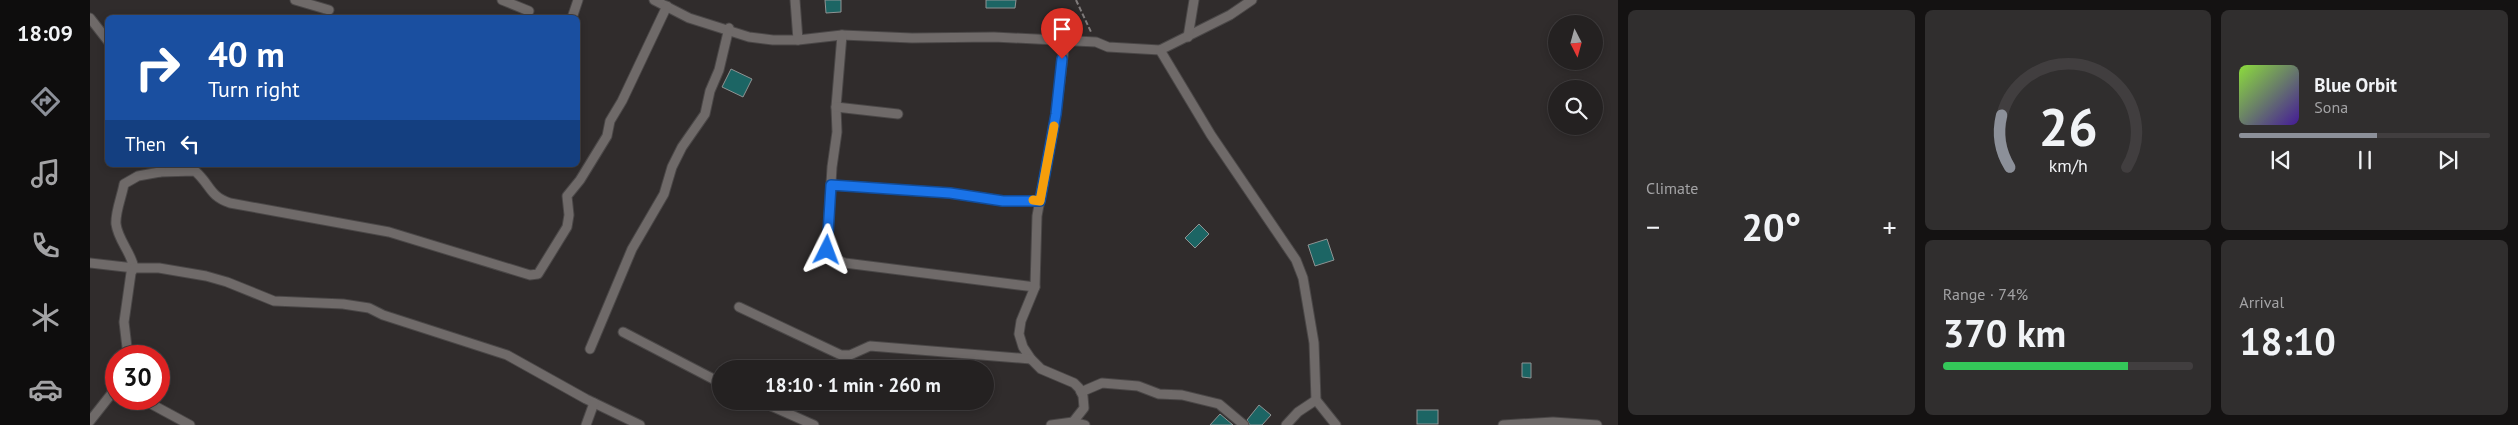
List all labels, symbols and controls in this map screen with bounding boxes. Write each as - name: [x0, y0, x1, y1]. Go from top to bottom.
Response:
- pin: [1041, 8, 1083, 59]
- icon: arrive: [1048, 15, 1076, 43]
- north arrow: [1548, 15, 1602, 70]
- map controls: [1548, 15, 1603, 135]
- text: 18:09: [17, 19, 73, 47]
- text: 40 m: [208, 31, 285, 77]
- icon: right: [125, 35, 190, 100]
- text: Blue Orbit: [2314, 73, 2397, 97]
- text: Turn right: [208, 75, 300, 103]
- button: search: [1548, 80, 1603, 135]
- icon: directions: [28, 84, 63, 119]
- text: 26: [2039, 93, 2097, 160]
- text: Sona: [2314, 97, 2348, 117]
- icon: left: [176, 130, 204, 158]
- text: Then: [125, 132, 166, 156]
- icon: previous: [2267, 146, 2295, 174]
- icon: pause: [2351, 146, 2379, 174]
- icon: next: [2434, 146, 2462, 174]
- text: km/h: [2048, 154, 2088, 177]
- icon: music: [28, 156, 63, 191]
- text: Climate: [1646, 178, 1698, 198]
- text: 20°: [1741, 202, 1801, 251]
- text: −: [1646, 208, 1660, 245]
- text: +: [1883, 208, 1897, 245]
- position arrow: [800, 223, 852, 275]
- icon: phone: [28, 228, 63, 263]
- text: Range · 74%: [1943, 284, 2028, 304]
- text: Arrival: [2239, 292, 2284, 312]
- icon: climate: [28, 300, 63, 335]
- text: 370 km: [1943, 308, 2066, 357]
- text: 18:10: [2239, 316, 2336, 365]
- speed limit sign: 30: [105, 345, 170, 410]
- icon: car: [28, 372, 63, 407]
- text: 18:10 · 1 min · 260 m: [765, 373, 941, 397]

